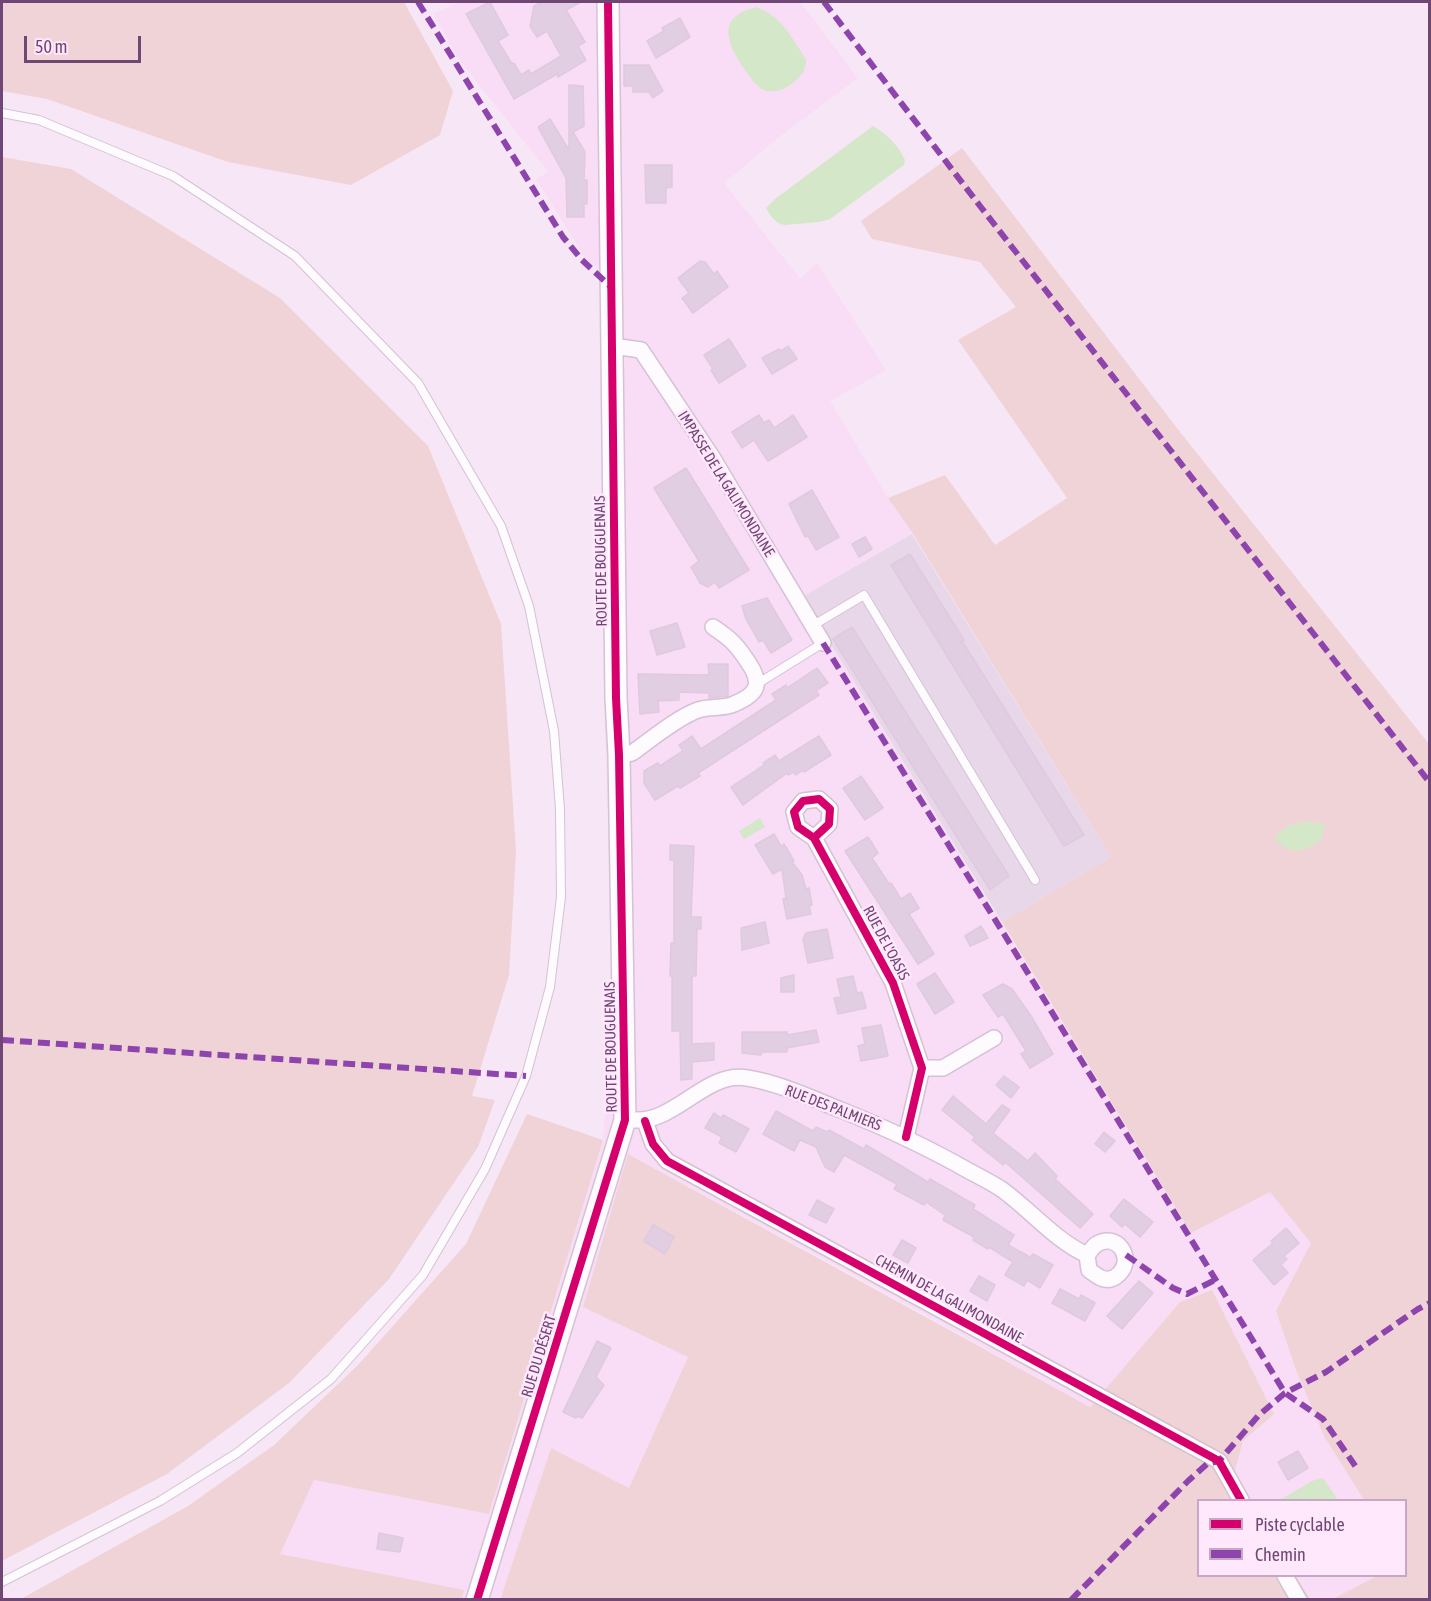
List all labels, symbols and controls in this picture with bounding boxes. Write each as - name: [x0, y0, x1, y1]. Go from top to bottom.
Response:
- scale bar: [27, 24, 144, 62]
- text: 50 m: [35, 36, 67, 57]
- street label: IMPASSE DE LA GALIMONDAINE: [674, 408, 778, 560]
- street label: ROUTE DE BOUGUENAIS: [591, 495, 611, 627]
- street label: RUE DE L'OASIS: [859, 903, 913, 983]
- street label: ROUTE DE BOUGUENAIS: [601, 981, 621, 1113]
- street label: RUE DES PALMIERS: [782, 1081, 884, 1135]
- street label: CHEMIN DE LA GALIMONDAINE: [872, 1251, 1026, 1347]
- street label: RUE DU DÉSERT: [518, 1312, 560, 1400]
- legend: [1197, 1499, 1407, 1577]
- text: Piste cyclable: [1255, 1514, 1345, 1535]
- text: Chemin: [1255, 1544, 1306, 1565]

